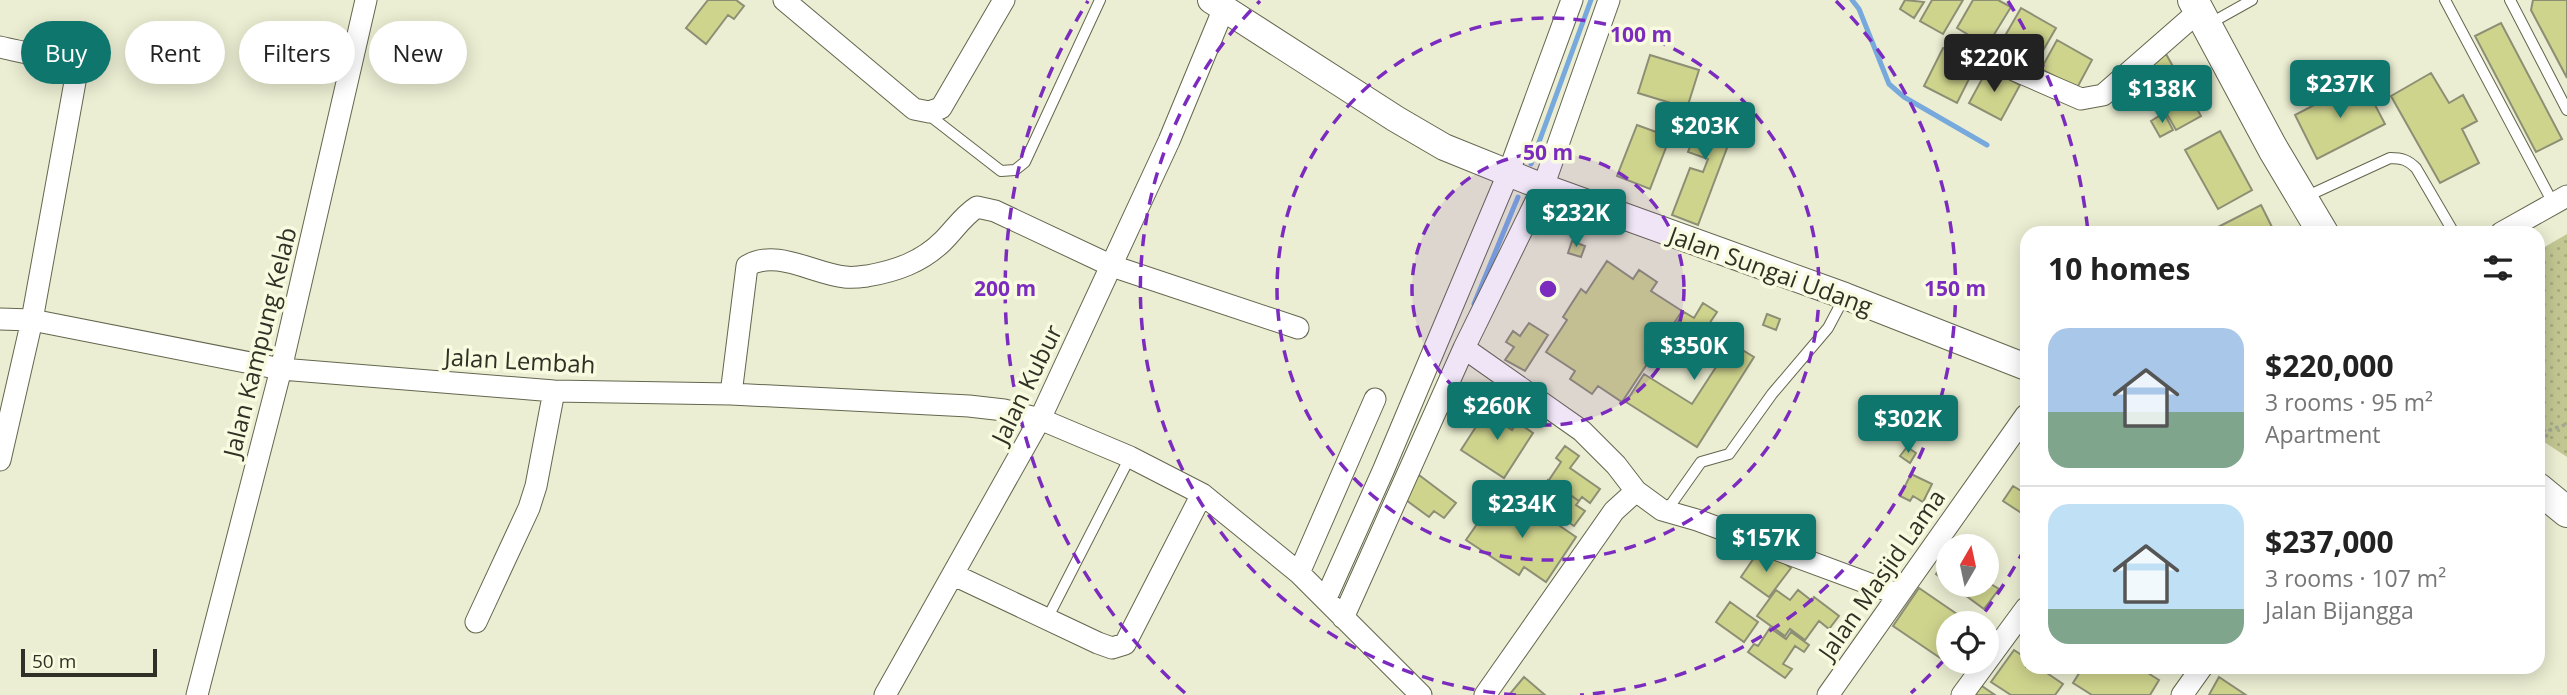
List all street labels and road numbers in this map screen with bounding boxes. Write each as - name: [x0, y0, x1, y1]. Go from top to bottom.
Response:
- street label: Jalan Sungai Udang: [1663, 217, 1877, 322]
- street label: Jalan Kampung Kelab: [214, 224, 304, 462]
- street label: Jalan Kubur: [982, 319, 1069, 451]
- street label: Jalan Lembah: [442, 339, 596, 380]
- street label: Jalan Masjid Lama: [1809, 482, 1952, 667]

